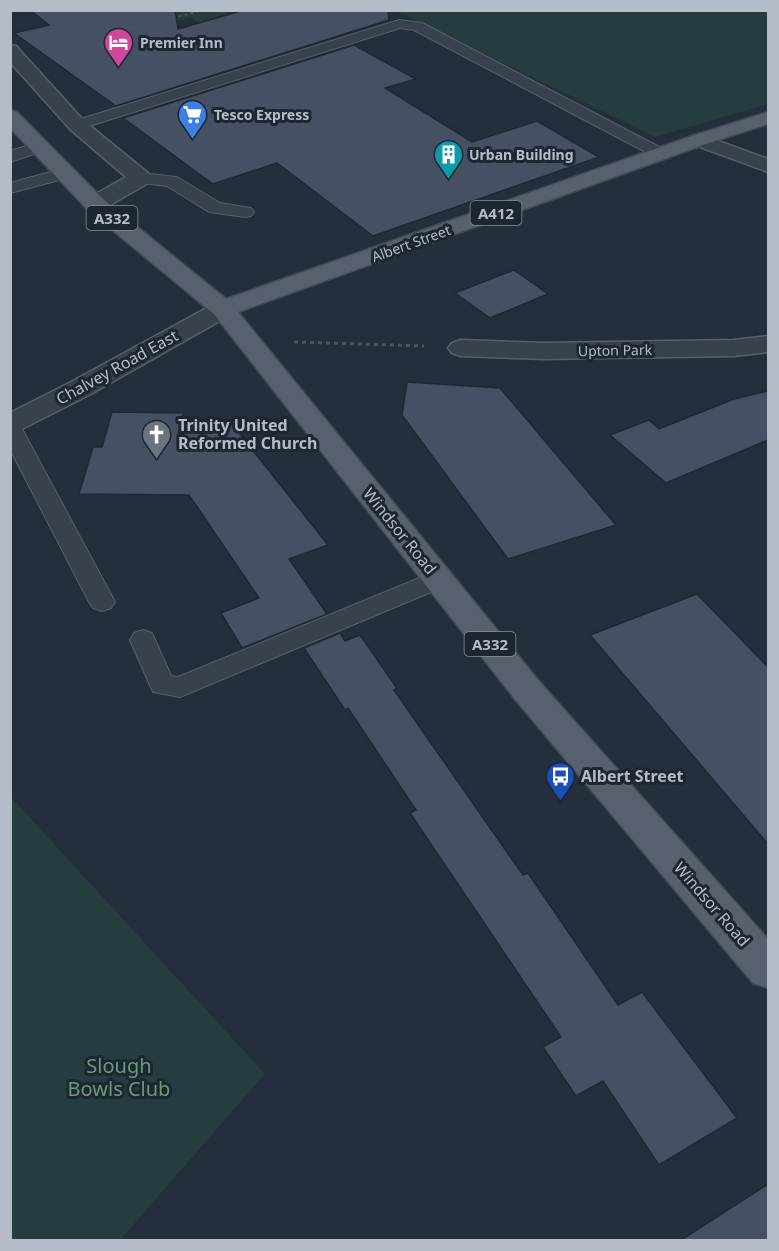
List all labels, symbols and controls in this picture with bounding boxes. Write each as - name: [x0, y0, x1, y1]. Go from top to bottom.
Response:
- hotel icon: Premier Inn: [103, 26, 135, 68]
- place label: Premier Inn: [140, 33, 223, 52]
- supermarket icon: Tesco Express: [177, 98, 209, 140]
- place label: Tesco Express: [214, 105, 309, 124]
- building icon: Urban Building: [432, 138, 464, 180]
- place label: Urban Building: [469, 145, 574, 164]
- road number: A412: [470, 201, 522, 225]
- road number: A332: [86, 206, 138, 230]
- street label: Albert Street: [369, 220, 453, 266]
- street label: Chalvey Road East: [52, 324, 182, 410]
- street label: Upton Park: [578, 340, 653, 360]
- place label: Trinity United Reformed Church: [178, 414, 317, 454]
- church icon: Trinity United Reformed Church: [141, 418, 173, 460]
- street label: Windsor Road: [358, 483, 442, 579]
- road number: A332: [464, 632, 516, 656]
- bus stop icon: Albert Street: [544, 760, 576, 802]
- place label: Albert Street: [581, 765, 683, 787]
- street label: Windsor Road: [669, 857, 755, 951]
- park label: Slough Bowls Club: [68, 1052, 170, 1102]

